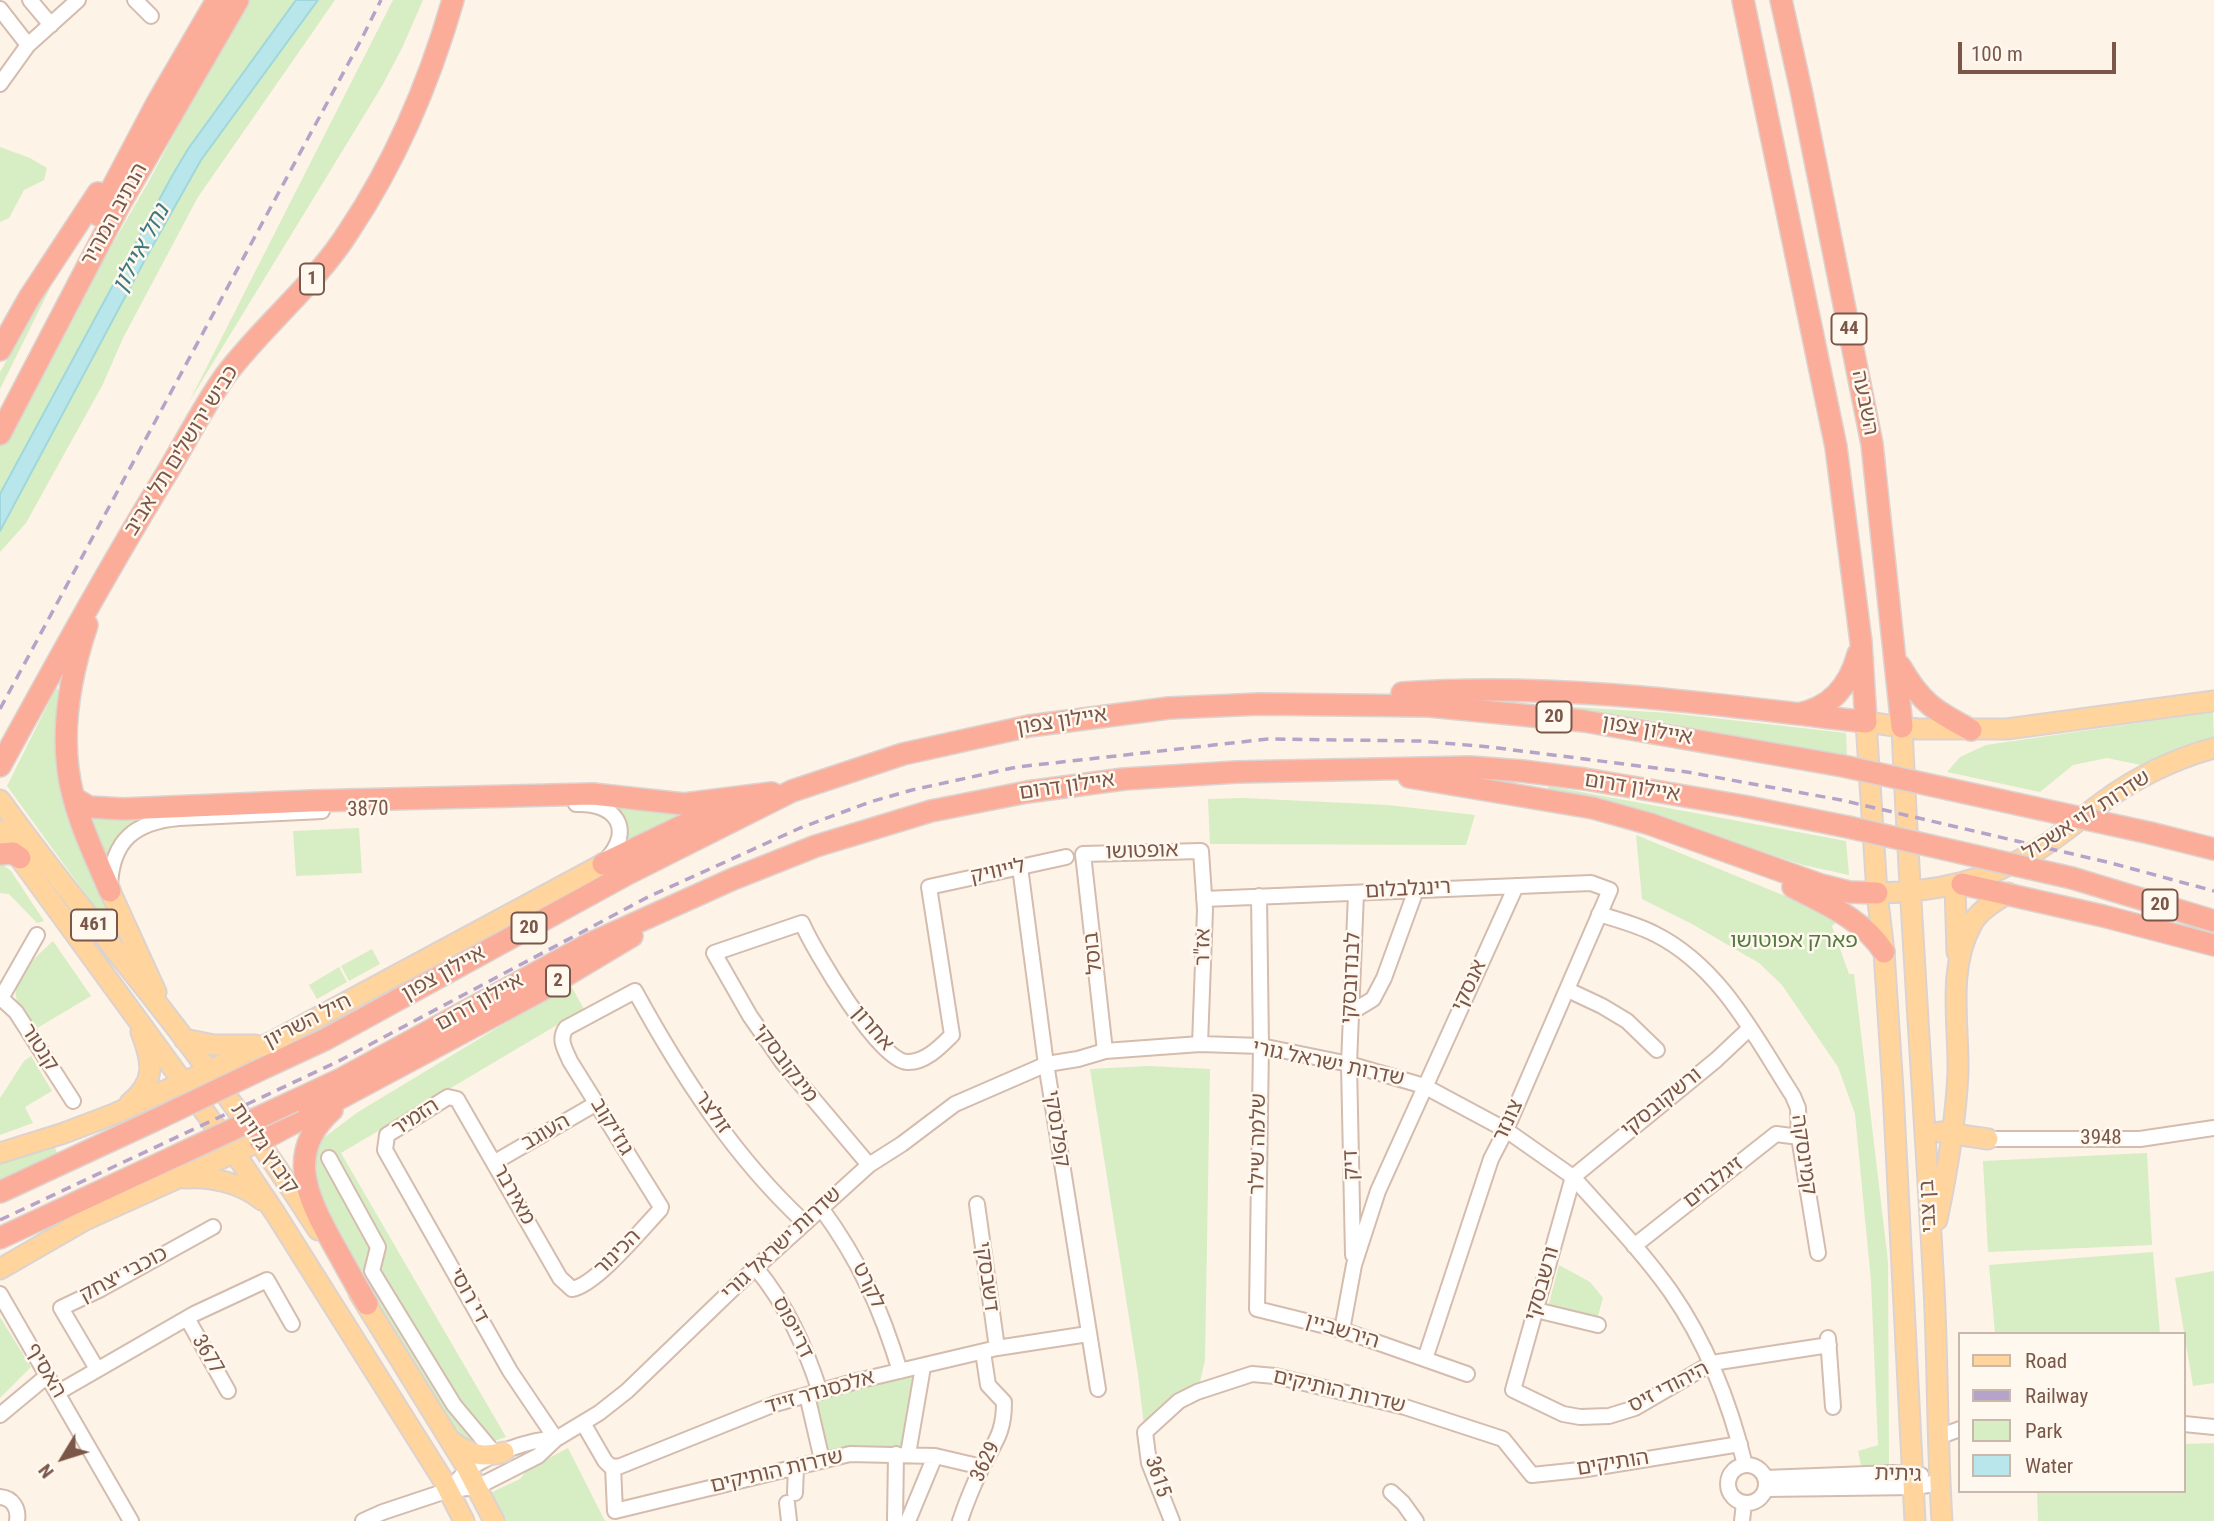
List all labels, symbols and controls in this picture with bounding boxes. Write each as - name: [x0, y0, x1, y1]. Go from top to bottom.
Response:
- scale bar: [1962, 28, 2120, 72]
- text: 100 m: [1971, 42, 2023, 66]
- street label: הנתיב המהיר: [76, 159, 154, 271]
- water label: נחל איילון: [107, 200, 177, 298]
- road number: 1: [300, 264, 324, 294]
- road number: 44: [1832, 314, 1867, 344]
- street label: כביש ירושלים תל אביב: [120, 361, 244, 541]
- street label: השבעה: [1845, 368, 1883, 438]
- street label: איילון צפון: [1015, 702, 1109, 742]
- road number: 20: [1536, 702, 1572, 732]
- street label: איילון צפון: [1600, 711, 1694, 751]
- street label: שדרות לוי אשכול: [2019, 766, 2155, 866]
- street label: איילון דרום: [1018, 768, 1116, 806]
- street label: איילון דרום: [1582, 768, 1682, 808]
- street label: 3870: [347, 797, 389, 823]
- street label: אופטושו: [1105, 838, 1179, 866]
- street label: לייוויק: [968, 854, 1028, 890]
- street label: רינגלבלום: [1364, 875, 1452, 905]
- road number: 20: [2142, 890, 2178, 920]
- road number: 461: [71, 909, 117, 940]
- road number: 20: [512, 912, 546, 944]
- street label: אז"ר: [1191, 928, 1217, 966]
- park label: פארק אפוטושו: [1730, 929, 1858, 955]
- street label: בוסל: [1079, 931, 1109, 975]
- street label: לבנדובסקי: [1337, 931, 1367, 1025]
- street label: איילון צפון: [398, 941, 490, 1007]
- street label: אנסקי: [1447, 956, 1493, 1016]
- road number: 2: [546, 965, 570, 996]
- street label: איילון דרום: [432, 969, 528, 1037]
- street label: חיל השריון: [260, 989, 356, 1055]
- street label: אחרון: [846, 1001, 898, 1057]
- street label: קנטור: [14, 1020, 64, 1076]
- street label: מינקובסקי: [747, 1020, 823, 1108]
- street label: שדרות ישראל גורי: [1250, 1036, 1406, 1092]
- street label: ורשקובסקי: [1617, 1063, 1707, 1143]
- street label: זולצר: [688, 1087, 736, 1139]
- street label: קפלנסקי: [1037, 1089, 1075, 1169]
- street label: שלמה שילר: [1246, 1093, 1272, 1195]
- street label: הזמיר: [388, 1094, 444, 1142]
- street label: גוז'יקוב: [584, 1094, 638, 1160]
- street label: צונזר: [1488, 1096, 1530, 1146]
- street label: קיבוץ גלויות: [224, 1099, 304, 1199]
- street label: העוגב: [517, 1109, 575, 1157]
- street label: קמינסקה: [1785, 1113, 1821, 1197]
- street label: 3948: [2080, 1126, 2122, 1152]
- street label: דיק: [1339, 1149, 1365, 1181]
- street label: זיגלבוים: [1679, 1152, 1749, 1214]
- street label: מאירבר: [486, 1160, 540, 1230]
- street label: בן צבי: [1915, 1179, 1943, 1233]
- street label: שדרות ישראל גורי: [717, 1182, 847, 1306]
- street label: הכינור: [590, 1225, 646, 1281]
- street label: דשבסקי: [969, 1240, 1003, 1314]
- street label: כוכבי יצחק: [76, 1241, 172, 1309]
- street label: ורשבסקי: [1520, 1244, 1566, 1324]
- street label: לקרט: [846, 1259, 890, 1313]
- street label: די רוסי: [443, 1264, 493, 1328]
- street label: דרייפוס: [766, 1293, 818, 1363]
- street label: הירשביין: [1302, 1309, 1382, 1355]
- street label: 3677: [186, 1331, 228, 1379]
- legend: [1958, 1332, 2186, 1493]
- street label: האסיף: [19, 1339, 71, 1403]
- text: Road: [2025, 1349, 2067, 1373]
- street label: היהודי זיס: [1624, 1357, 1714, 1419]
- street label: אלכסנדר זייד: [762, 1365, 878, 1421]
- street label: שדרות הותיקים: [1270, 1365, 1408, 1419]
- text: Railway: [2025, 1384, 2088, 1408]
- text: Park: [2025, 1419, 2062, 1443]
- north arrow: [28, 1423, 98, 1493]
- street label: 3629: [966, 1438, 1006, 1486]
- street label: שדרות הותיקים: [708, 1445, 846, 1499]
- street label: הותיקים: [1575, 1446, 1651, 1482]
- street label: 3615: [1139, 1453, 1175, 1501]
- text: Water: [2025, 1454, 2073, 1478]
- text: N: [33, 1460, 59, 1483]
- street label: גיתית: [1874, 1462, 1922, 1488]

